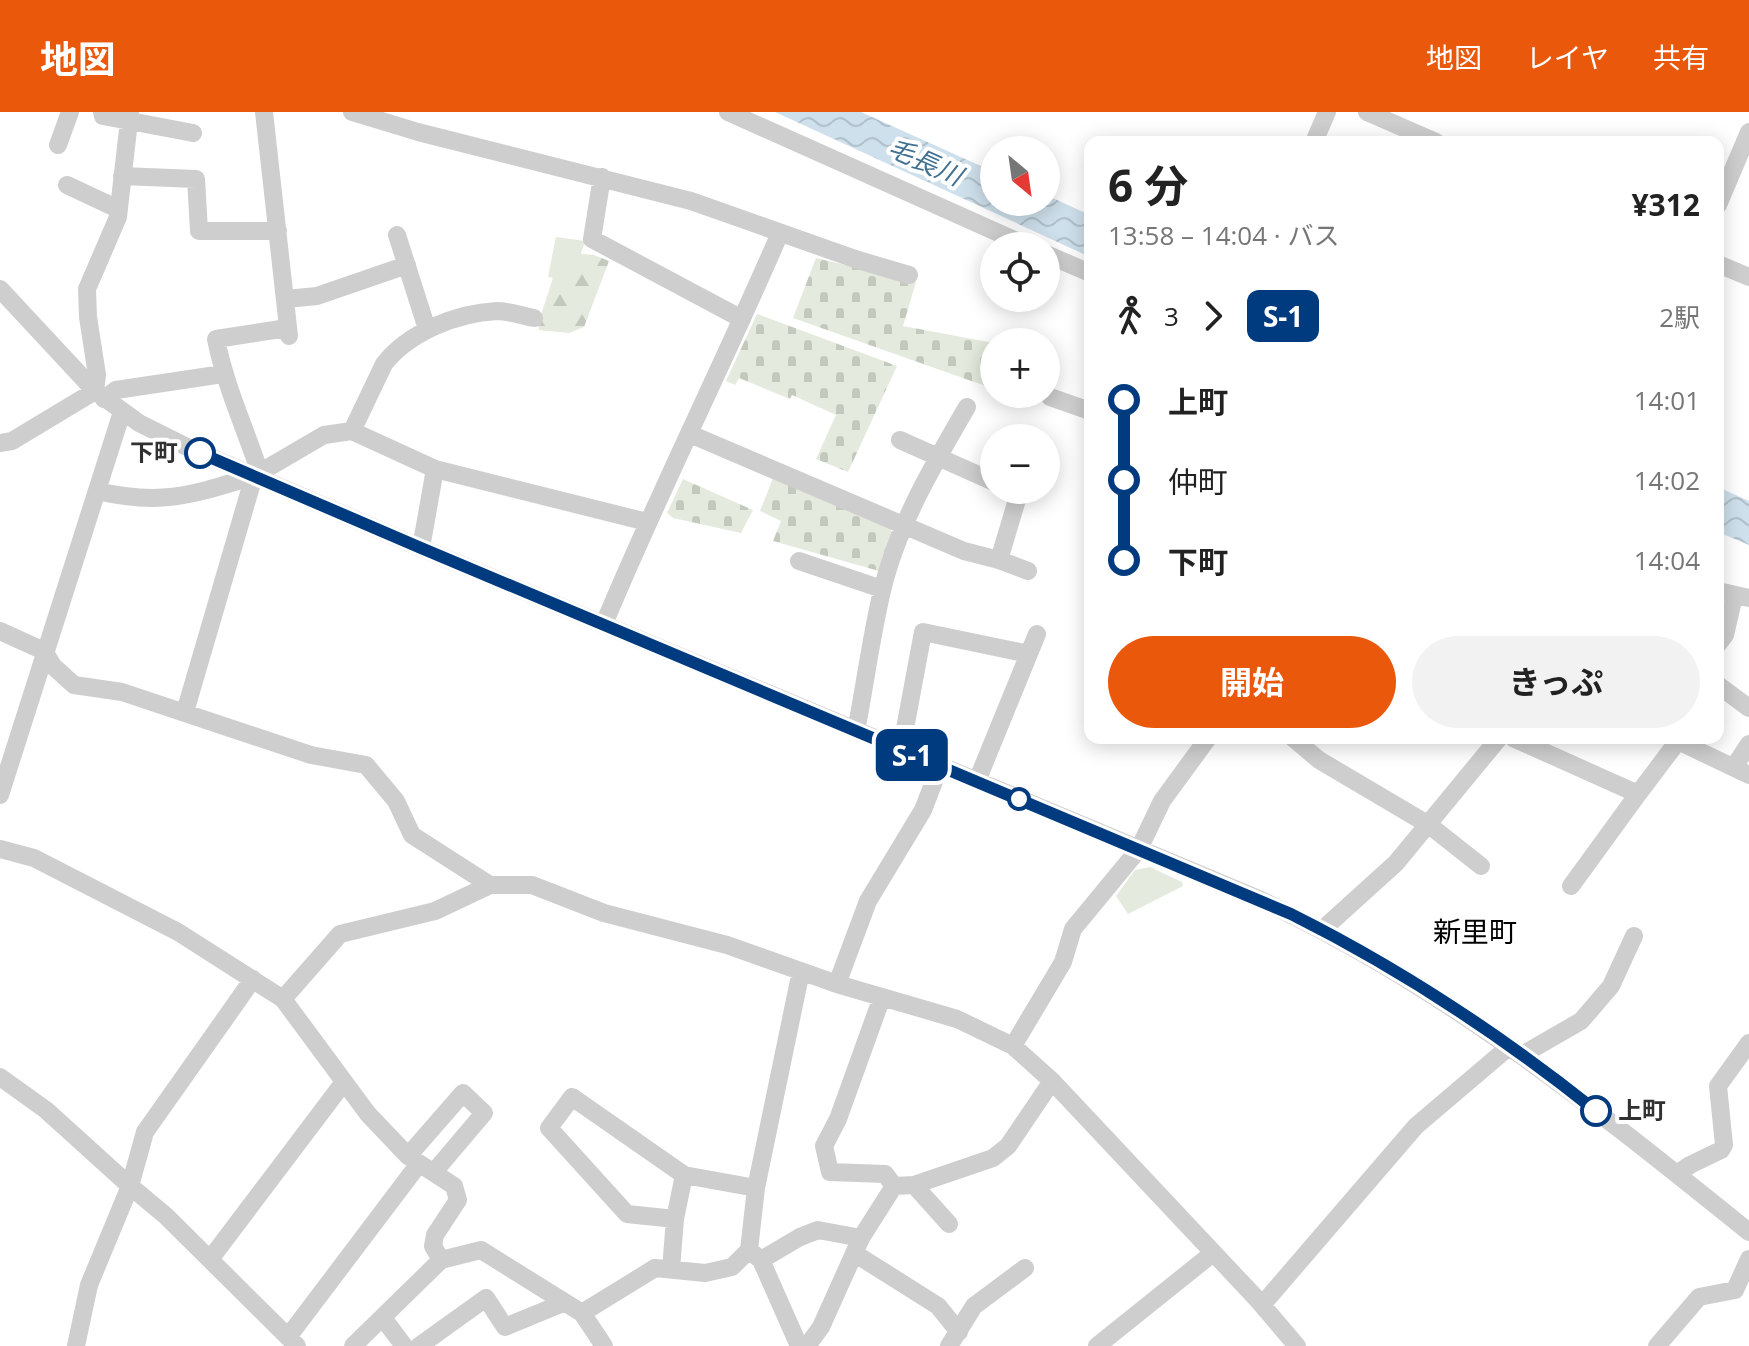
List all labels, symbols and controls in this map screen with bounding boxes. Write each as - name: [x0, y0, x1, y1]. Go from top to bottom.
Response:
- text: 地図: [40, 32, 116, 84]
- text: 地図: [1426, 38, 1482, 76]
- text: レイヤ: [1526, 38, 1609, 76]
- text: 共有: [1653, 38, 1709, 76]
- water label: 毛長川: [882, 129, 971, 195]
- north arrow: [980, 136, 1060, 216]
- map controls: [980, 136, 1060, 504]
- text: 6 分: [1108, 155, 1189, 215]
- text: ¥312: [1631, 184, 1700, 225]
- text: 13:58 – 14:04 · バス: [1108, 217, 1339, 253]
- button: locate: [980, 232, 1060, 312]
- icon: walk: [1108, 294, 1152, 338]
- icon: forward: [1191, 294, 1235, 338]
- text: S-1: [1263, 297, 1303, 335]
- text: 3: [1164, 298, 1179, 334]
- text: 2駅: [1659, 299, 1700, 335]
- button: +: [980, 328, 1060, 408]
- text: 上町: [1168, 381, 1228, 422]
- text: 14:01: [1634, 382, 1700, 418]
- button: −: [980, 424, 1060, 504]
- place label: 下町: [130, 435, 178, 468]
- marker: 下町: [185, 438, 215, 468]
- text: 仲町: [1168, 461, 1228, 502]
- text: 14:02: [1634, 462, 1700, 498]
- text: 下町: [1168, 541, 1228, 582]
- text: 14:04: [1634, 542, 1700, 578]
- button: 開始: [1108, 636, 1396, 728]
- button: きっぷ: [1412, 636, 1700, 728]
- line badge: S-1: [866, 729, 958, 781]
- text: S-1: [892, 736, 932, 774]
- unlabelled marker: [1008, 788, 1030, 810]
- district label: 新里町: [1433, 912, 1517, 950]
- place label: 上町: [1618, 1093, 1666, 1126]
- marker: 上町: [1581, 1096, 1611, 1126]

